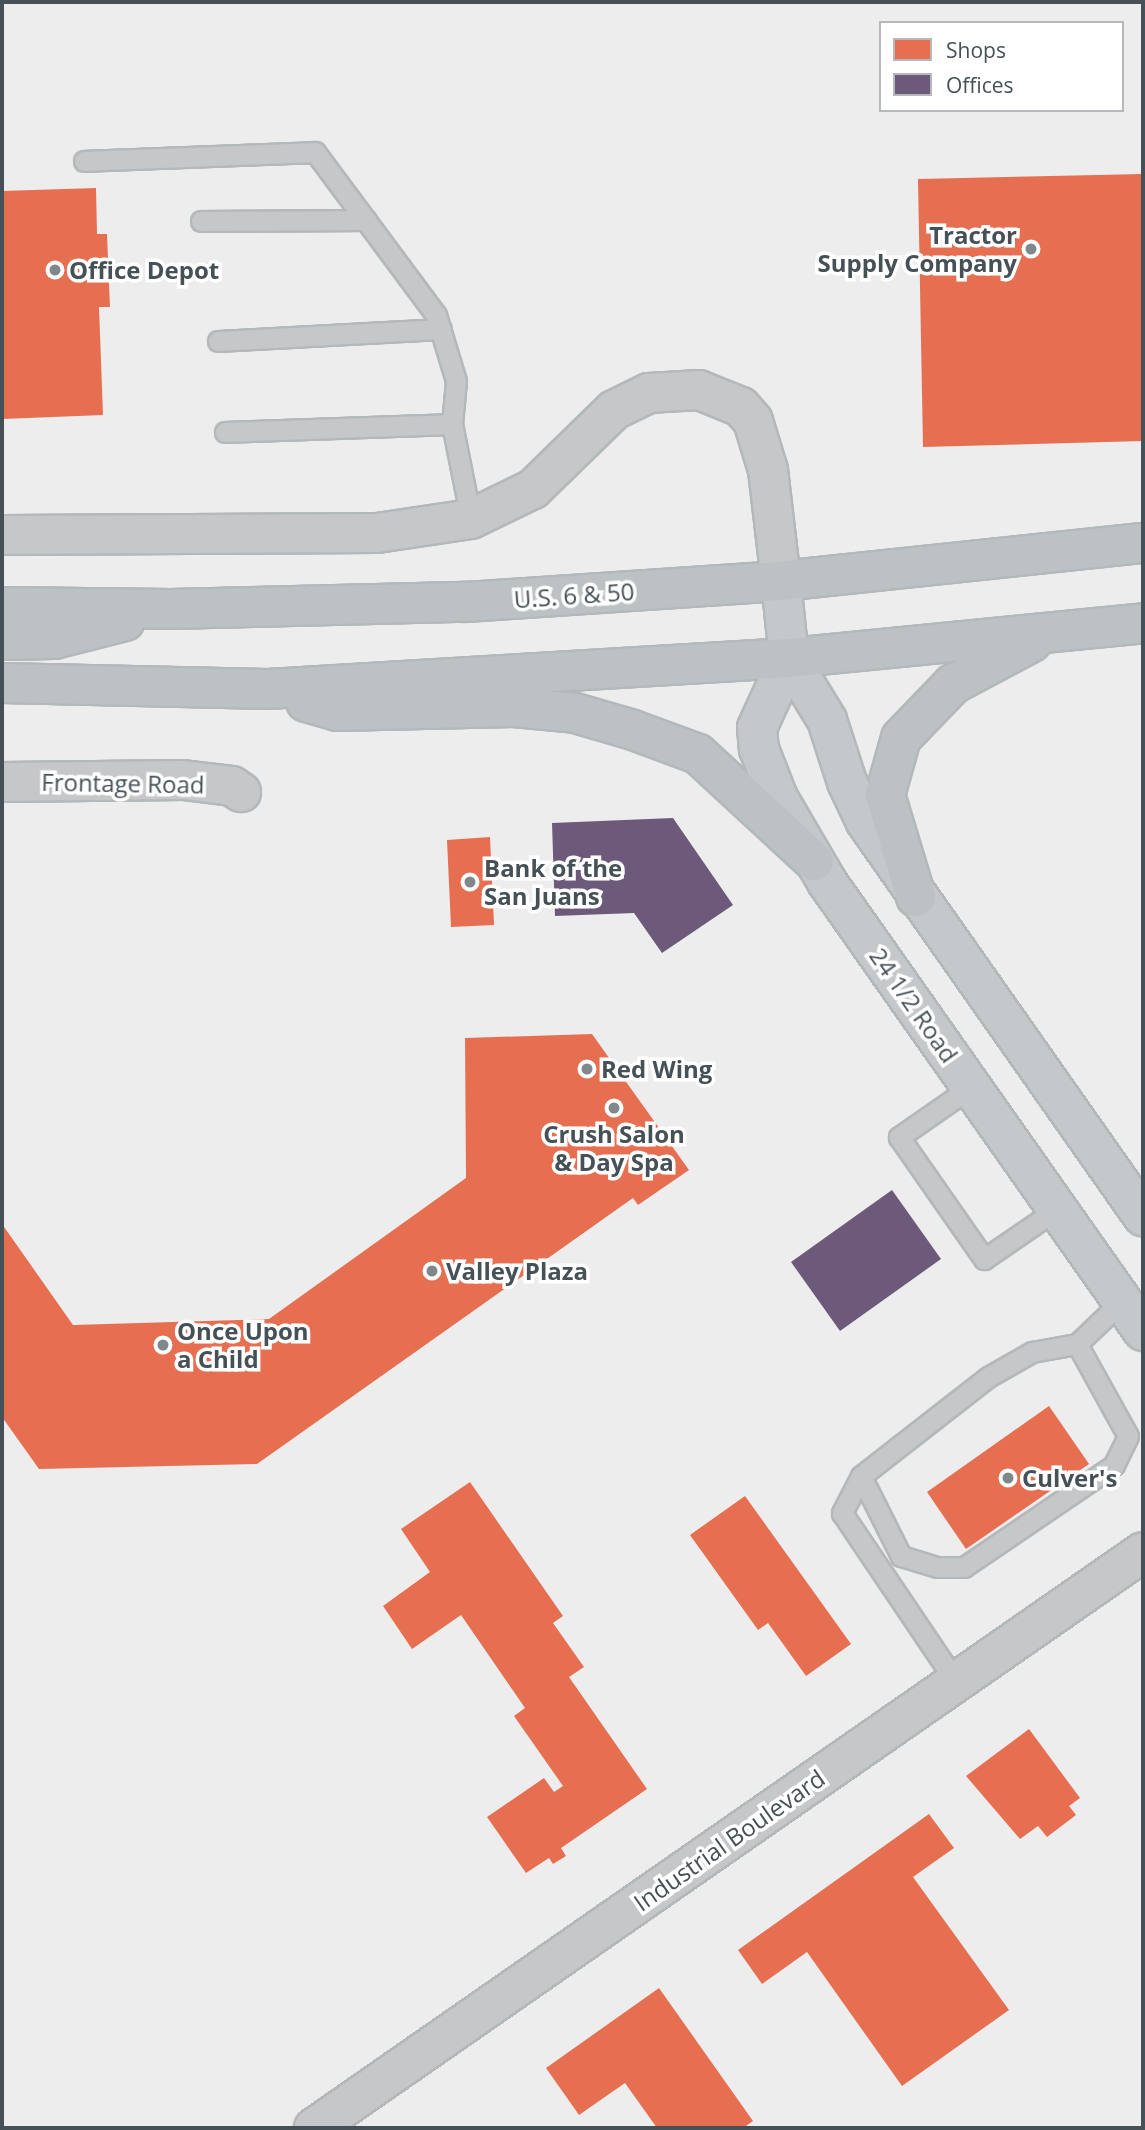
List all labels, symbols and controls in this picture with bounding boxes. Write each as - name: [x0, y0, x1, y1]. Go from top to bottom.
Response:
- legend: [879, 21, 1124, 112]
- text: Shops: [946, 36, 1006, 64]
- text: Offices: [946, 71, 1014, 99]
- place label: Tractor Supply Company: [818, 221, 1017, 277]
- marker: Tractor Supply Company: [1023, 241, 1039, 257]
- place label: Office Depot: [69, 256, 219, 284]
- marker: Office Depot: [47, 262, 63, 278]
- street label: U.S. 6 & 50: [513, 576, 635, 614]
- street label: Frontage Road: [41, 767, 205, 799]
- place label: Bank of the San Juans: [484, 854, 622, 910]
- marker: Bank of the San Juans: [462, 874, 478, 890]
- street label: 24 1/2 Road: [864, 942, 964, 1068]
- place label: Red Wing: [601, 1055, 712, 1083]
- marker: Red Wing: [579, 1061, 595, 1077]
- marker: Crush Salon & Day Spa: [606, 1100, 622, 1116]
- place label: Crush Salon & Day Spa: [543, 1120, 685, 1176]
- place label: Valley Plaza: [446, 1257, 588, 1285]
- marker: Valley Plaza: [424, 1263, 440, 1279]
- place label: Once Upon a Child: [177, 1317, 309, 1373]
- marker: Once Upon a Child: [155, 1337, 171, 1353]
- place label: Culver's: [1022, 1464, 1117, 1492]
- marker: Culver's: [1000, 1470, 1016, 1486]
- street label: Industrial Boulevard: [628, 1763, 830, 1917]

